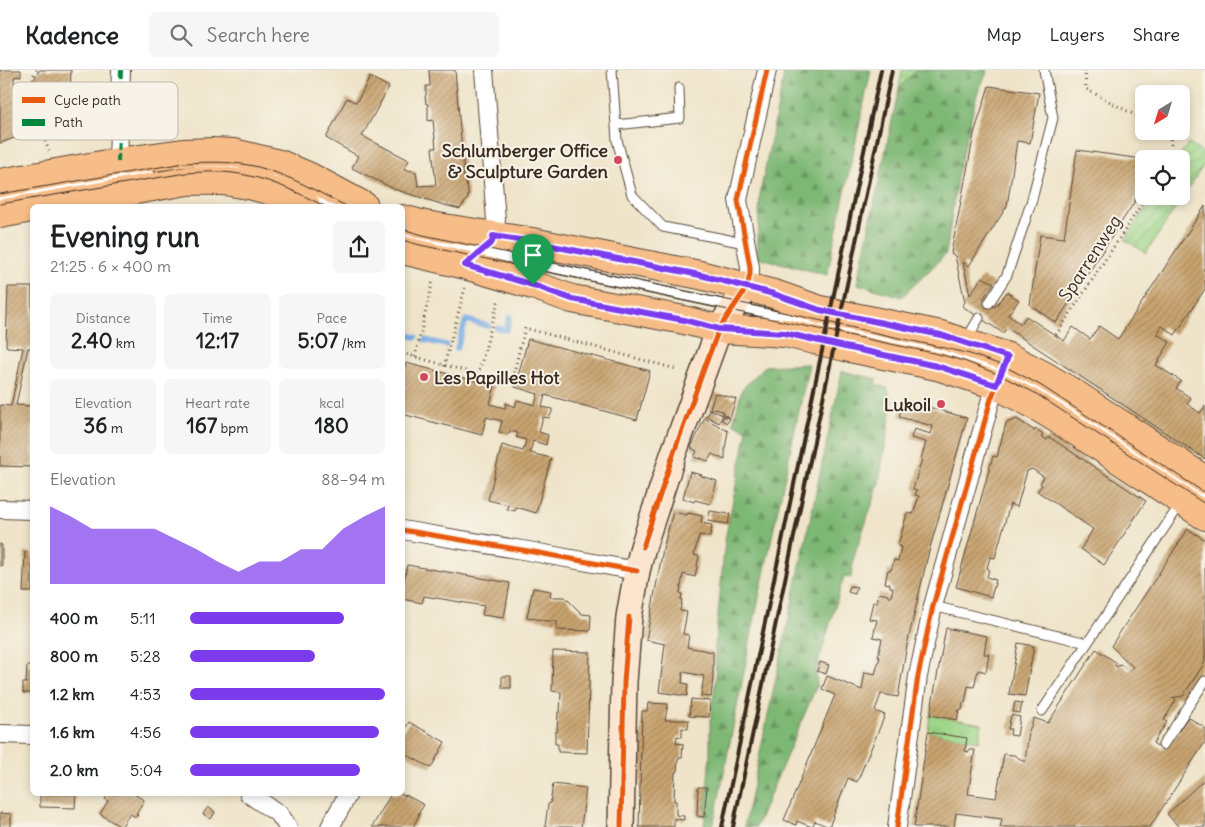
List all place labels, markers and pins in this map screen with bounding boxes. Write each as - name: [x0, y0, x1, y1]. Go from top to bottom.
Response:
- place label: Schlumberger Office & Sculpture Garden: [442, 139, 609, 183]
- marker: Schlumberger Office & Sculpture Garden: [612, 154, 624, 166]
- pin: [512, 234, 554, 285]
- place label: Les Papilles Hot: [434, 366, 561, 389]
- marker: Les Papilles Hot: [418, 371, 430, 383]
- place label: Lukoil: [884, 393, 931, 416]
- marker: Lukoil: [935, 398, 947, 410]

